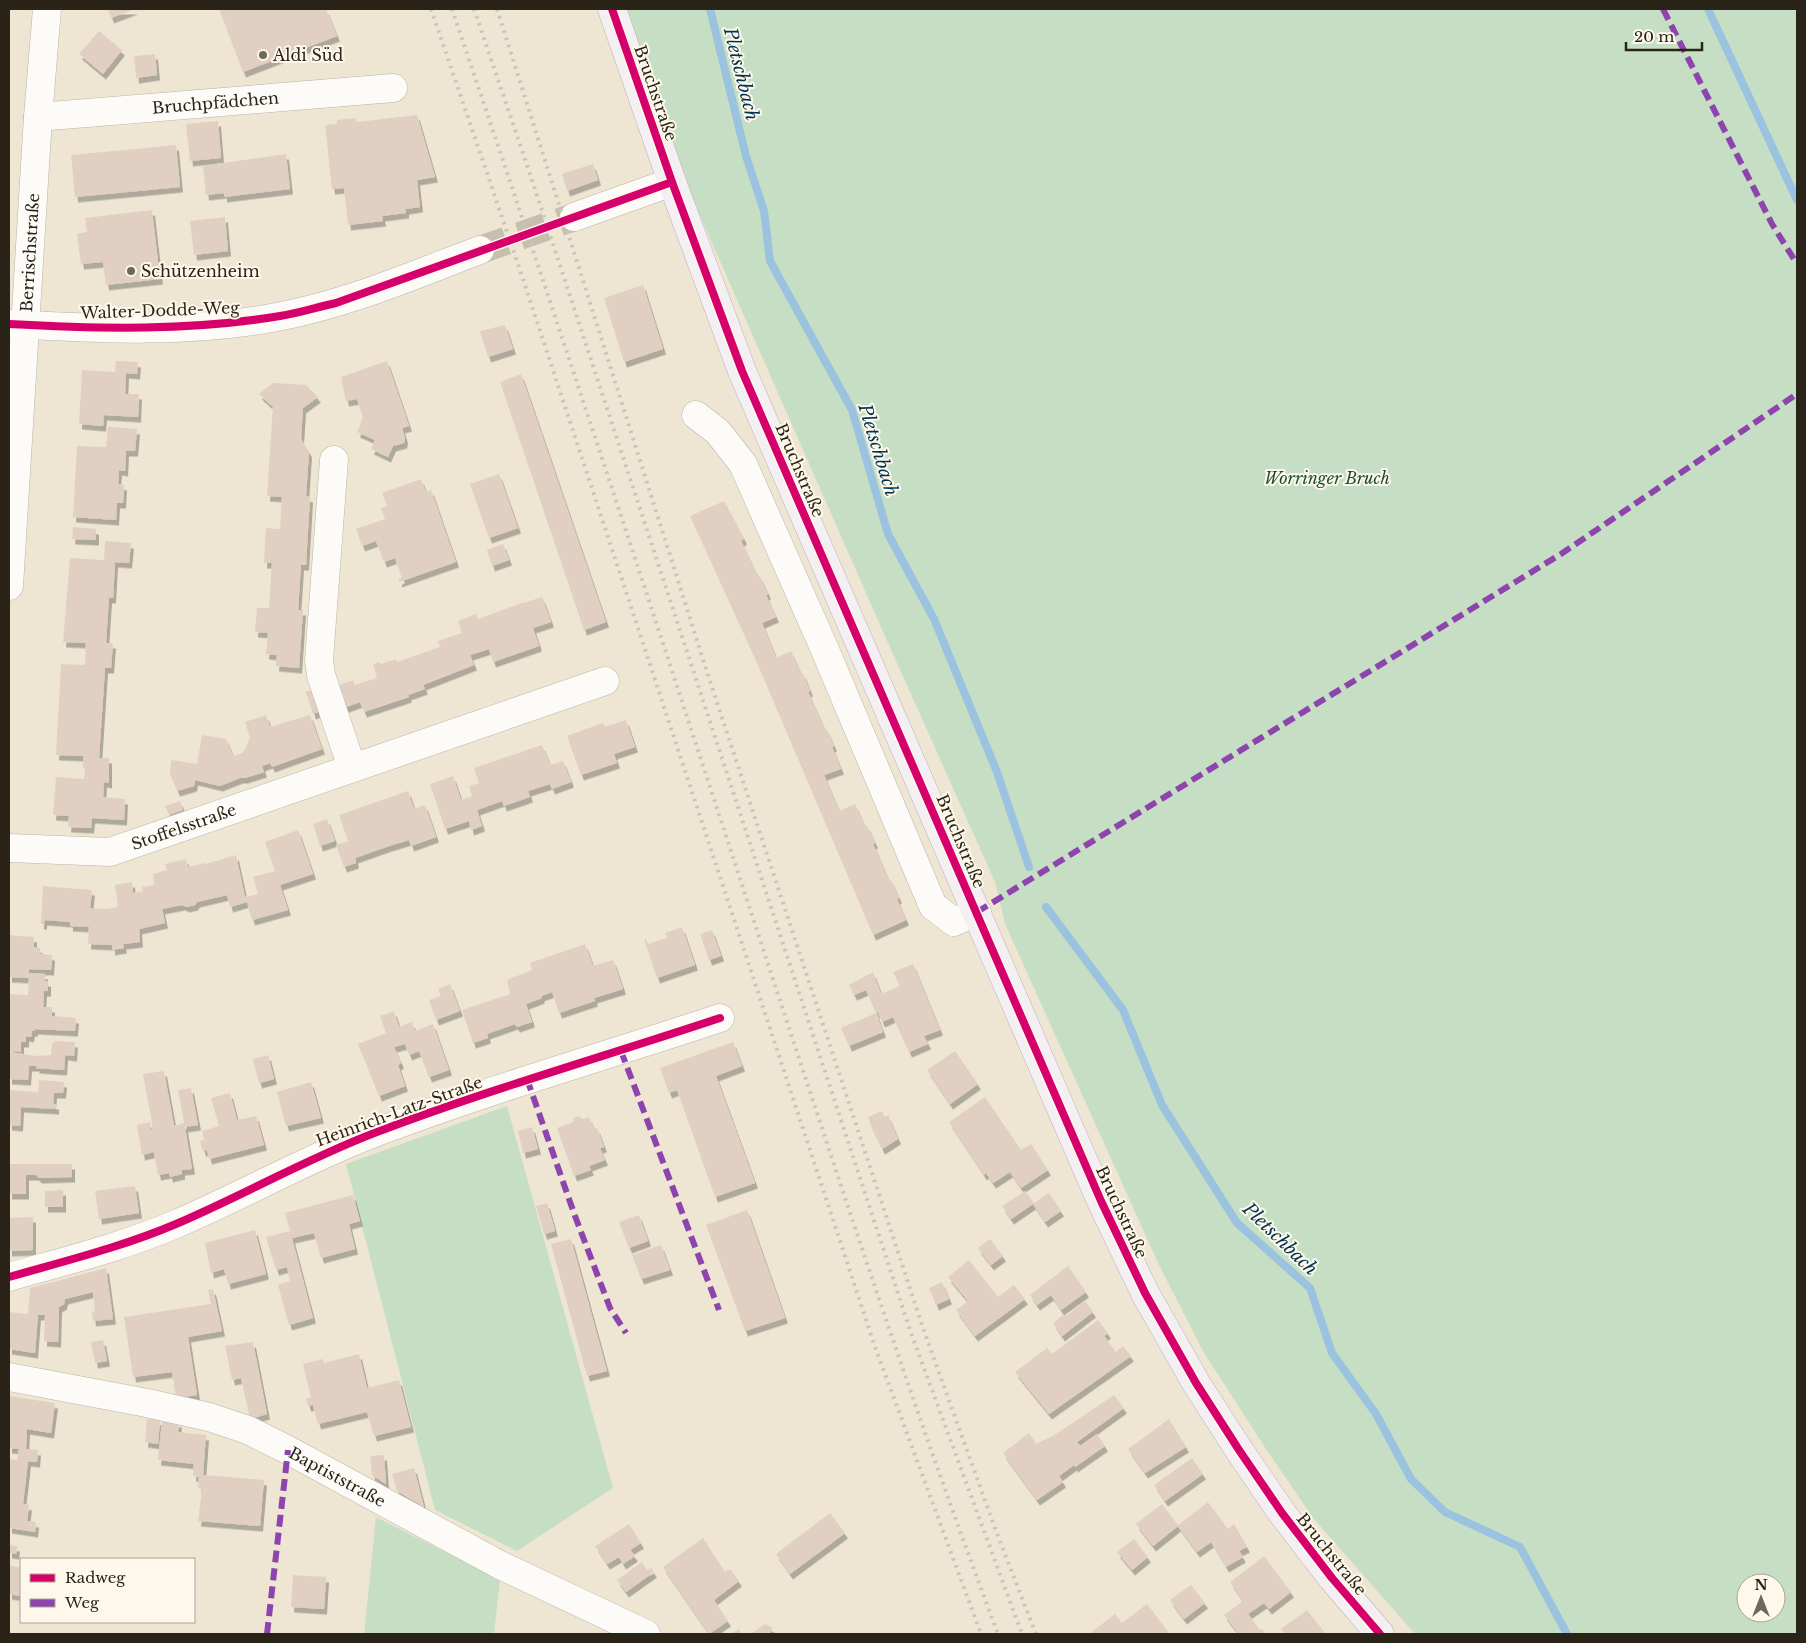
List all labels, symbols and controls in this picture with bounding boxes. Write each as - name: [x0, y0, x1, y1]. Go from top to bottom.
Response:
- scale bar: [1626, 20, 1702, 52]
- water label: Pletschbach: [719, 24, 763, 123]
- text: 20 m: [1634, 27, 1674, 46]
- street label: Bruchstraße: [630, 42, 682, 144]
- place label: Aldi Süd: [272, 45, 343, 65]
- marker: Aldi Süd: [257, 49, 269, 61]
- street label: Bruchpfädchen: [151, 87, 280, 118]
- street label: Berrischstraße: [16, 193, 43, 313]
- place label: Schützenheim: [141, 261, 260, 281]
- marker: Schützenheim: [125, 265, 137, 277]
- street label: Walter-Dodde-Weg: [79, 297, 240, 323]
- water label: Pletschbach: [853, 400, 902, 499]
- street label: Bruchstraße: [771, 420, 829, 520]
- park label: Worringer Bruch: [1264, 468, 1390, 488]
- street label: Bruchstraße: [932, 791, 990, 891]
- street label: Stoffelsstraße: [128, 799, 239, 854]
- street label: Heinrich-Latz-Straße: [313, 1072, 485, 1150]
- street label: Bruchstraße: [1092, 1162, 1152, 1262]
- water label: Pletschbach: [1237, 1197, 1322, 1280]
- street label: Baptiststraße: [286, 1443, 389, 1511]
- street label: Bruchstraße: [1293, 1509, 1371, 1599]
- legend: [20, 1558, 195, 1623]
- text: Radweg: [65, 1568, 126, 1587]
- north arrow: [1736, 1573, 1786, 1623]
- text: N: [1754, 1576, 1768, 1594]
- text: Weg: [64, 1593, 100, 1612]

